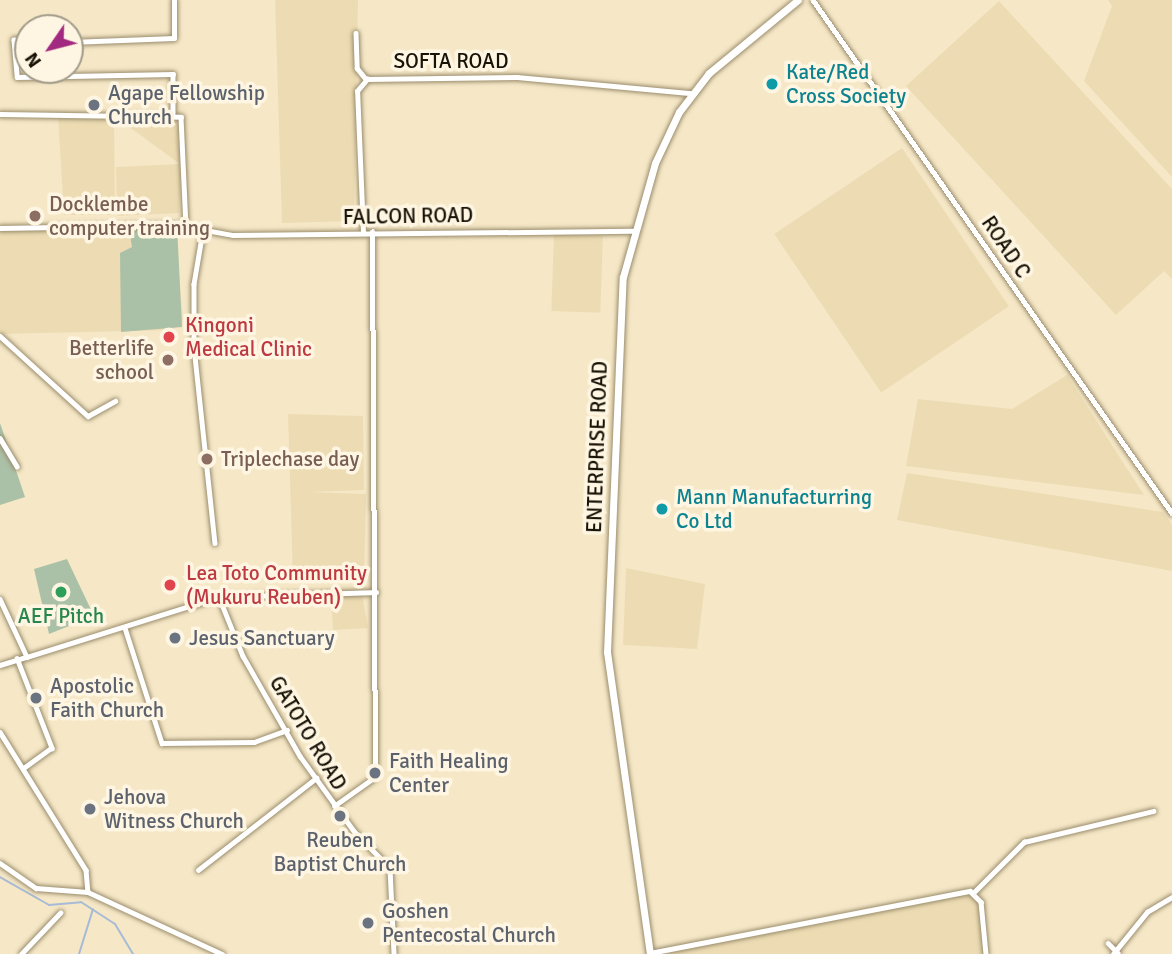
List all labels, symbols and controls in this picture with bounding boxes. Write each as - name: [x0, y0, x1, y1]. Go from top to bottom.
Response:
- north arrow: [14, 14, 84, 84]
- text: N: [20, 48, 47, 72]
- street label: SOFTA ROAD: [393, 48, 509, 74]
- place label: Kate/Red Cross Society: [786, 59, 906, 109]
- marker: Kate/Red Cross Society: [764, 76, 780, 92]
- place label: Agape Fellowship Church: [108, 80, 265, 130]
- marker: Agape Fellowship Church: [86, 97, 102, 113]
- place label: Docklembe computer training: [49, 191, 210, 241]
- street label: FALCON ROAD: [343, 202, 473, 230]
- marker: Docklembe computer training: [27, 208, 43, 224]
- street label: ROAD C: [976, 211, 1036, 283]
- place label: Kingoni Medical Clinic: [185, 312, 312, 362]
- marker: Kingoni Medical Clinic: [159, 327, 179, 347]
- place label: Betterlife school: [69, 335, 154, 385]
- marker: Betterlife school: [160, 352, 176, 368]
- street label: ENTERPRISE ROAD: [581, 361, 613, 533]
- place label: Triplechase day: [221, 446, 359, 472]
- marker: Triplechase day: [199, 451, 215, 467]
- place label: Mann Manufacturring Co Ltd: [676, 484, 872, 534]
- marker: Mann Manufacturring Co Ltd: [654, 501, 670, 517]
- place label: Lea Toto Community (Mukuru Reuben): [186, 560, 367, 610]
- marker: Lea Toto Community (Mukuru Reuben): [160, 575, 180, 595]
- marker: AEF Pitch: [53, 584, 69, 600]
- place label: AEF Pitch: [18, 603, 104, 629]
- place label: Jesus Sanctuary: [189, 625, 335, 651]
- marker: Jesus Sanctuary: [167, 630, 183, 646]
- street label: GATOTO ROAD: [264, 671, 352, 795]
- place label: Apostolic Faith Church: [50, 673, 164, 723]
- marker: Apostolic Faith Church: [28, 690, 44, 706]
- place label: Faith Healing Center: [389, 748, 509, 798]
- marker: Faith Healing Center: [367, 765, 383, 781]
- place label: Jehova Witness Church: [104, 784, 244, 834]
- marker: Jehova Witness Church: [82, 801, 98, 817]
- marker: Reuben Baptist Church: [332, 808, 348, 824]
- place label: Reuben Baptist Church: [273, 827, 407, 877]
- place label: Goshen Pentecostal Church: [382, 898, 556, 948]
- marker: Goshen Pentecostal Church: [360, 915, 376, 931]

